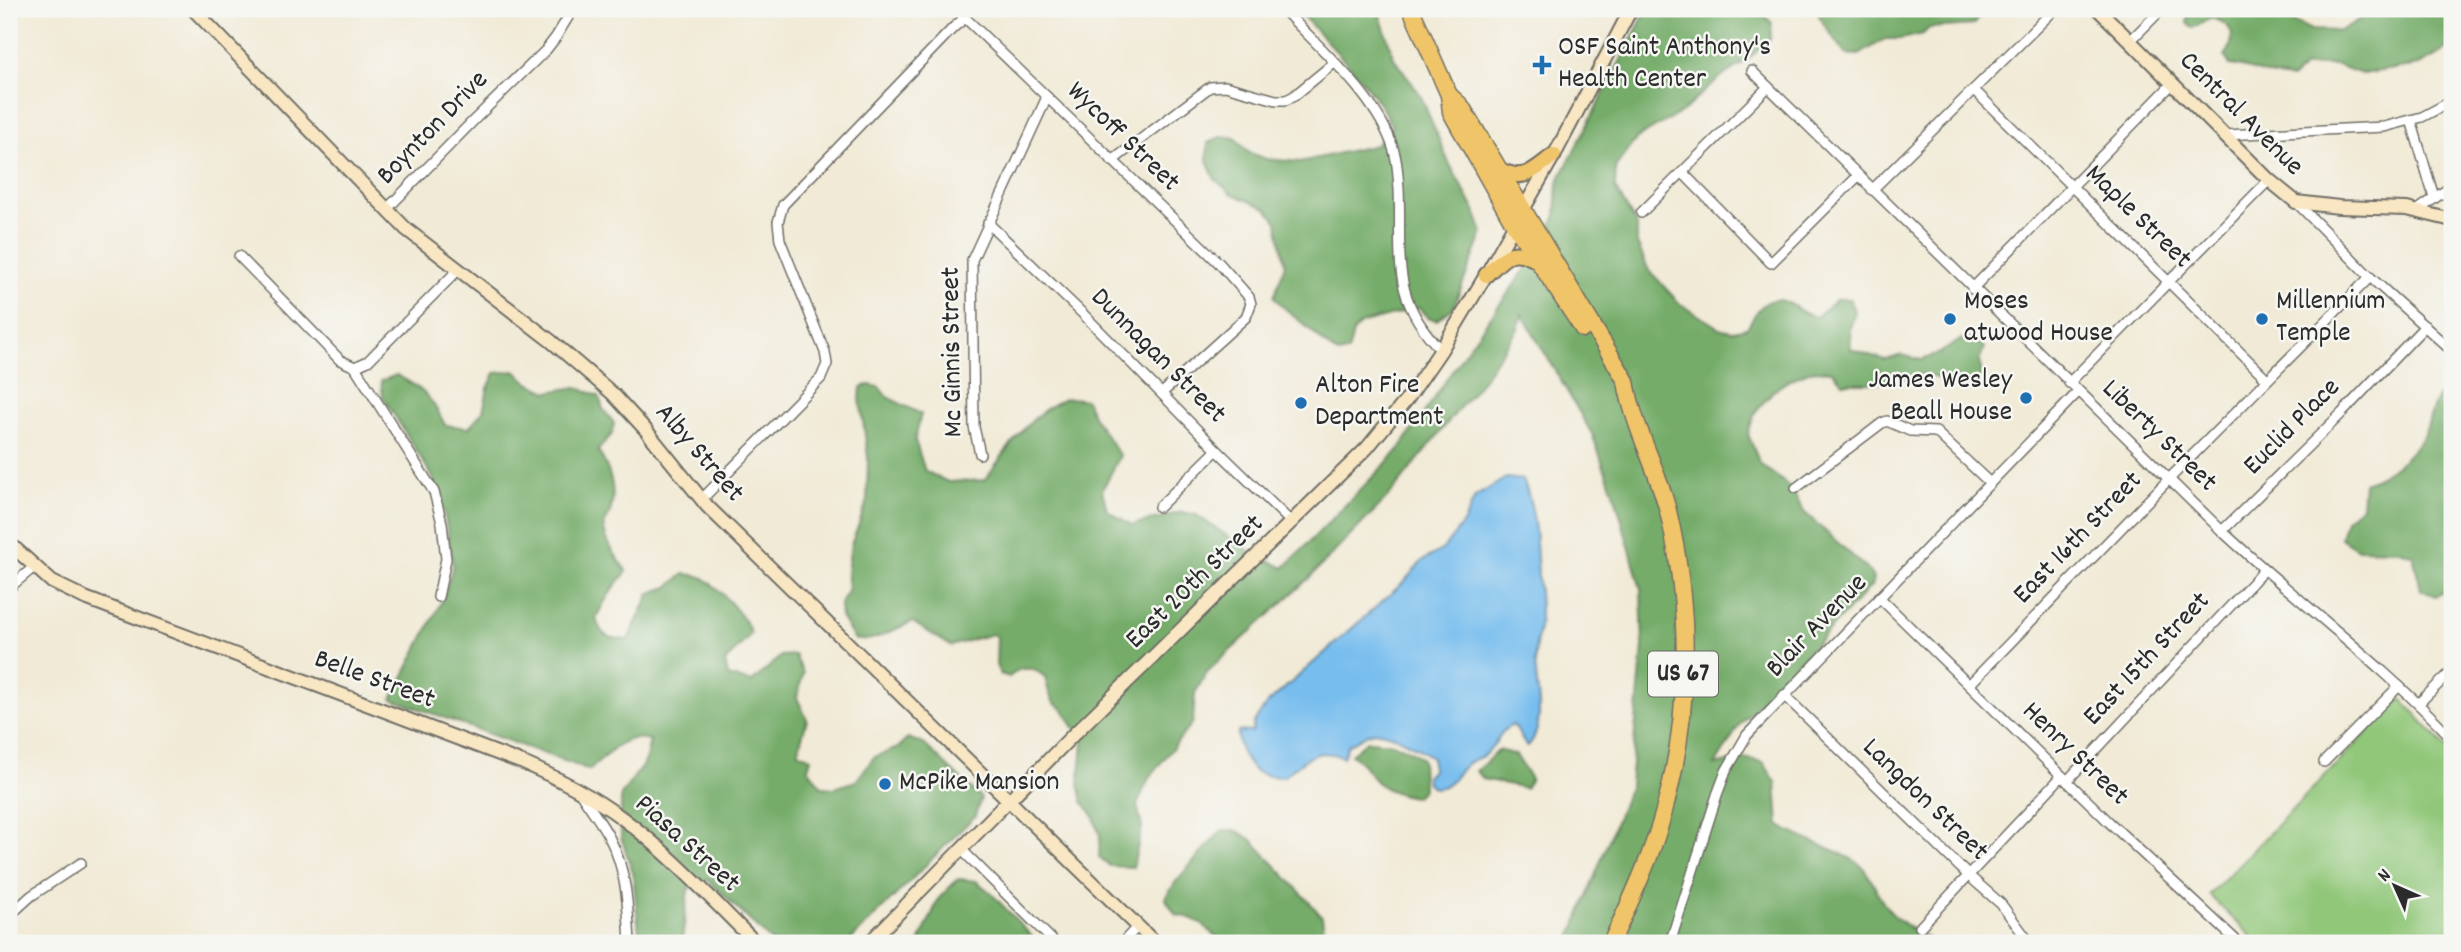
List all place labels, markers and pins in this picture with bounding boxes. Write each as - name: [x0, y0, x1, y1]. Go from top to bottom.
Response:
- place label: OSF Saint Anthony's Health Center: [1558, 29, 1771, 101]
- marker: OSF Saint Anthony's Health Center: [1532, 55, 1552, 75]
- place label: Moses atwood House: [1964, 283, 2113, 355]
- place label: Millennium Temple: [2276, 283, 2385, 355]
- marker: Moses atwood House: [1942, 311, 1958, 327]
- marker: Millennium Temple: [2254, 311, 2270, 327]
- place label: James Wesley Beall House: [1868, 362, 2013, 434]
- place label: Alton Fire Department: [1315, 367, 1443, 439]
- marker: James Wesley Beall House: [2018, 390, 2034, 406]
- marker: Alton Fire Department: [1293, 395, 1309, 411]
- place label: McPike Mansion: [899, 764, 1060, 804]
- marker: McPike Mansion: [877, 776, 893, 792]

